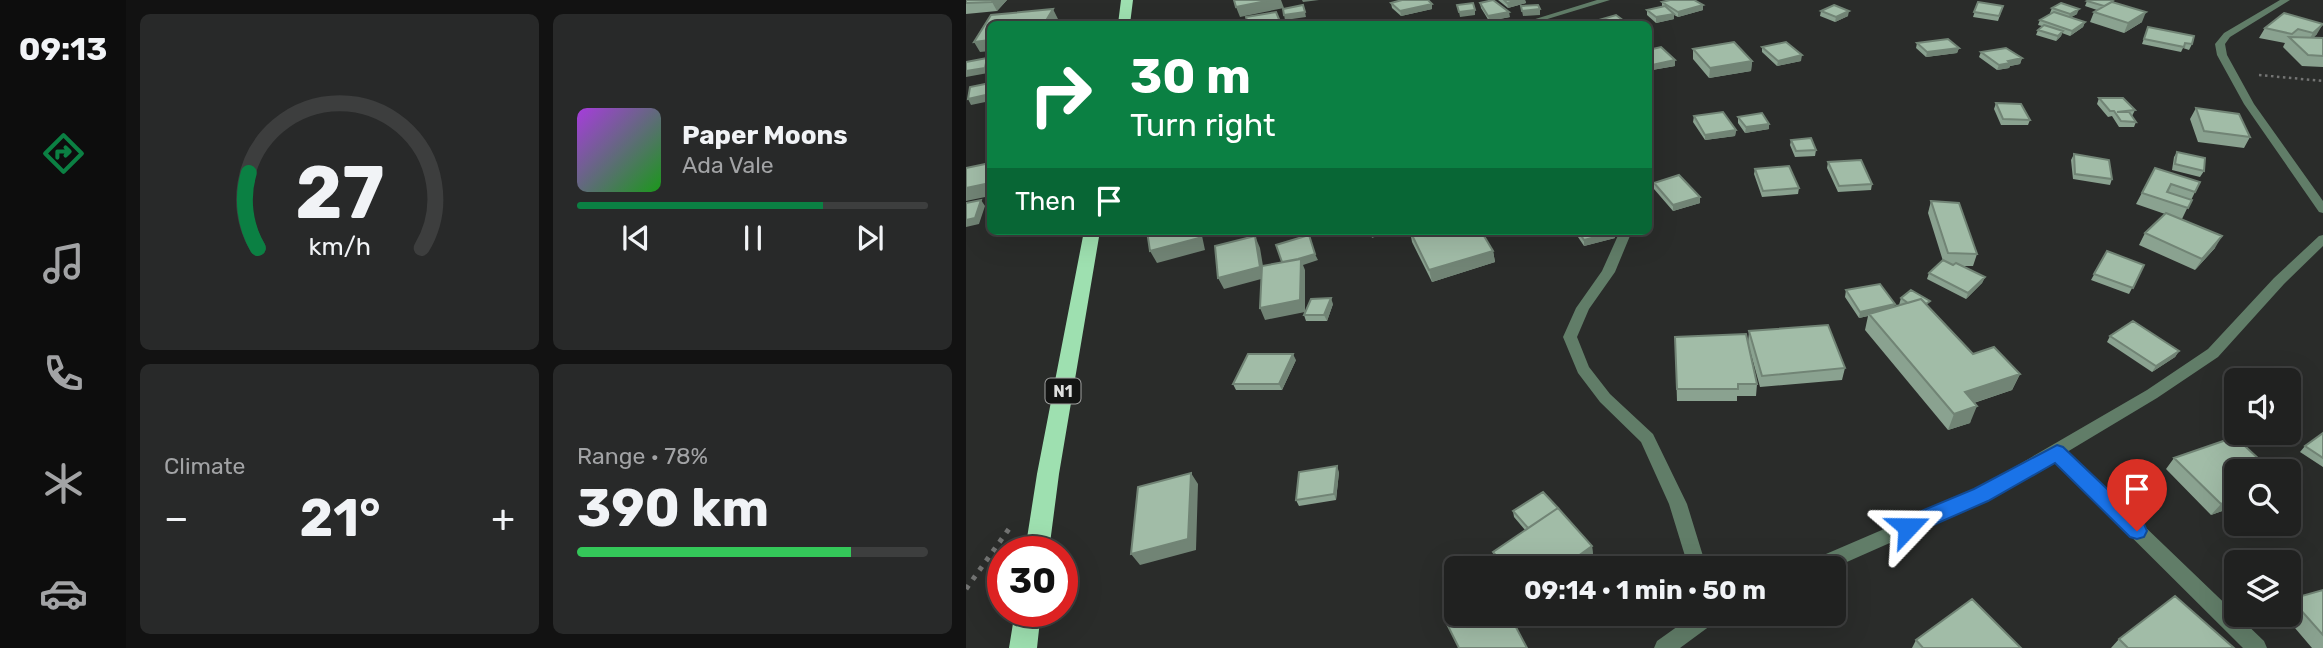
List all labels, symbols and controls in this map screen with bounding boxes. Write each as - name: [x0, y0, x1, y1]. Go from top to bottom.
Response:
- text: 09:13: [19, 30, 107, 68]
- text: 30 m: [1130, 47, 1251, 105]
- icon: right: [1015, 49, 1106, 140]
- text: Turn right: [1130, 106, 1275, 144]
- text: Paper Moons: [682, 120, 848, 151]
- icon: directions: [39, 129, 88, 178]
- text: 27: [295, 151, 384, 237]
- text: Ada Vale: [682, 151, 774, 179]
- icon: arrive: [1090, 182, 1128, 220]
- text: Then: [1015, 186, 1076, 217]
- icon: previous: [617, 219, 655, 257]
- icon: pause: [734, 219, 772, 257]
- icon: next: [851, 219, 889, 257]
- text: km/h: [308, 232, 371, 261]
- icon: music: [39, 239, 88, 288]
- icon: phone: [39, 349, 88, 398]
- map controls: [2224, 368, 2301, 627]
- button: sound: [2224, 368, 2301, 445]
- road number: N1: [1046, 378, 1080, 404]
- text: Range · 78%: [577, 442, 708, 470]
- text: Climate: [164, 452, 245, 480]
- icon: climate: [39, 459, 88, 508]
- pin: [2107, 459, 2167, 531]
- button: search: [2224, 459, 2301, 536]
- icon: arrive: [2118, 470, 2156, 508]
- text: 390 km: [577, 477, 769, 539]
- text: 21°: [300, 487, 381, 549]
- position arrow: [1871, 490, 1945, 564]
- text: −: [164, 495, 189, 541]
- text: +: [491, 495, 515, 541]
- speed limit sign: 30: [987, 536, 1078, 627]
- button: layers: [2224, 550, 2301, 627]
- icon: car: [39, 569, 88, 618]
- text: 09:14 · 1 min · 50 m: [1524, 575, 1766, 606]

